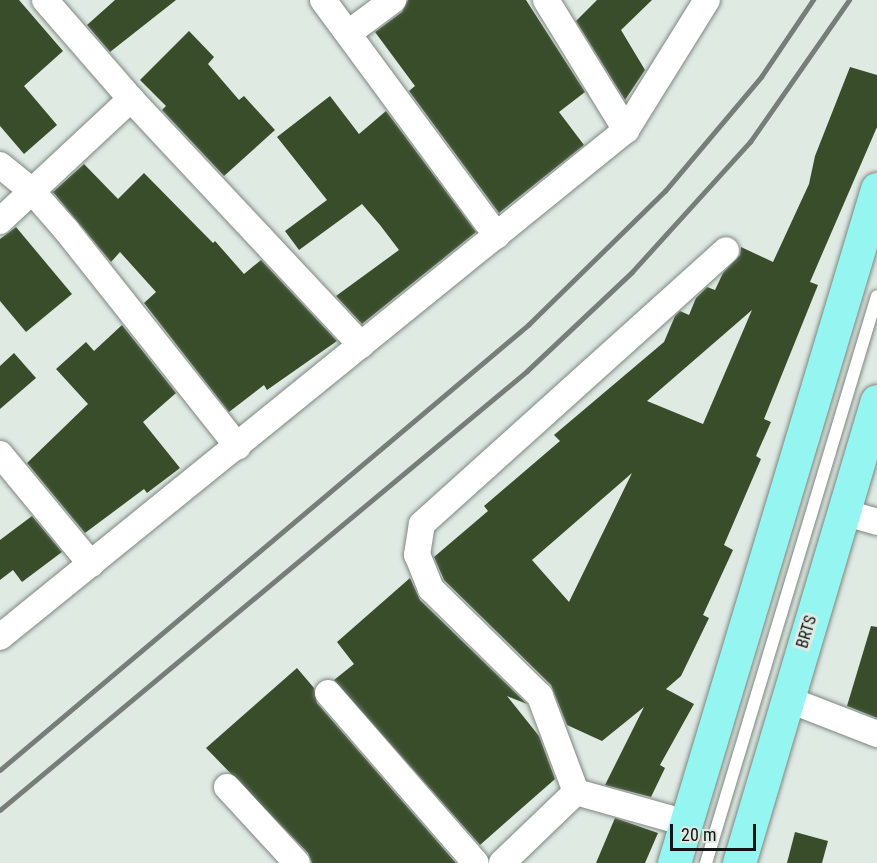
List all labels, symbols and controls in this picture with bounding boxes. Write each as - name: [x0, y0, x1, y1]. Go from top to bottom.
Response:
- street label: BRTS: [793, 613, 821, 651]
- scale bar: [673, 812, 758, 850]
- text: 20 m: [681, 824, 716, 845]

